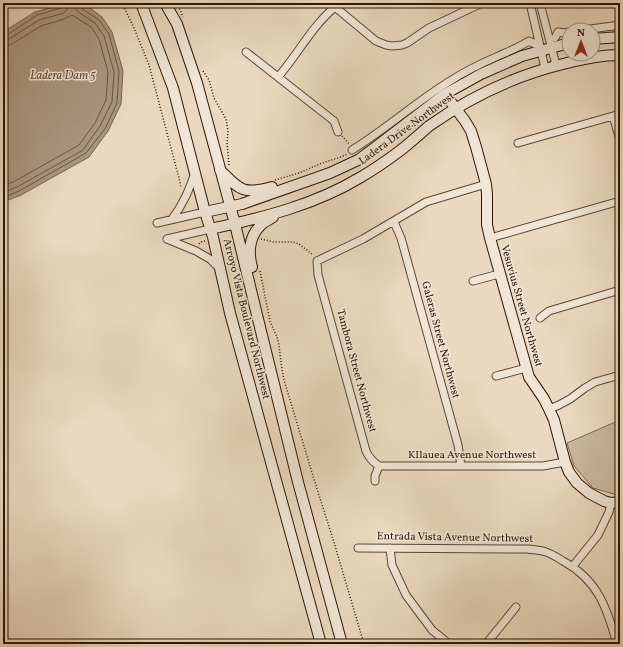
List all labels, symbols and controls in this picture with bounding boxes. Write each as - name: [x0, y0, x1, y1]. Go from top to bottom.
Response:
- north arrow: [561, 22, 601, 62]
- text: N: [577, 26, 585, 41]
- water label: Ladera Dam 5: [30, 68, 96, 84]
- street label: Ladera Drive Northwest: [356, 89, 458, 169]
- street label: Arroyo Vista Boulevard Northwest: [219, 237, 273, 401]
- street label: Vesuvius Street Northwest: [496, 243, 546, 369]
- street label: Galeras Street Northwest: [417, 280, 463, 400]
- street label: Tambora Street Northwest: [332, 308, 380, 434]
- street label: KIlauea Avenue Northwest: [408, 448, 536, 463]
- street label: Entrada Vista Avenue Northwest: [377, 529, 533, 547]

